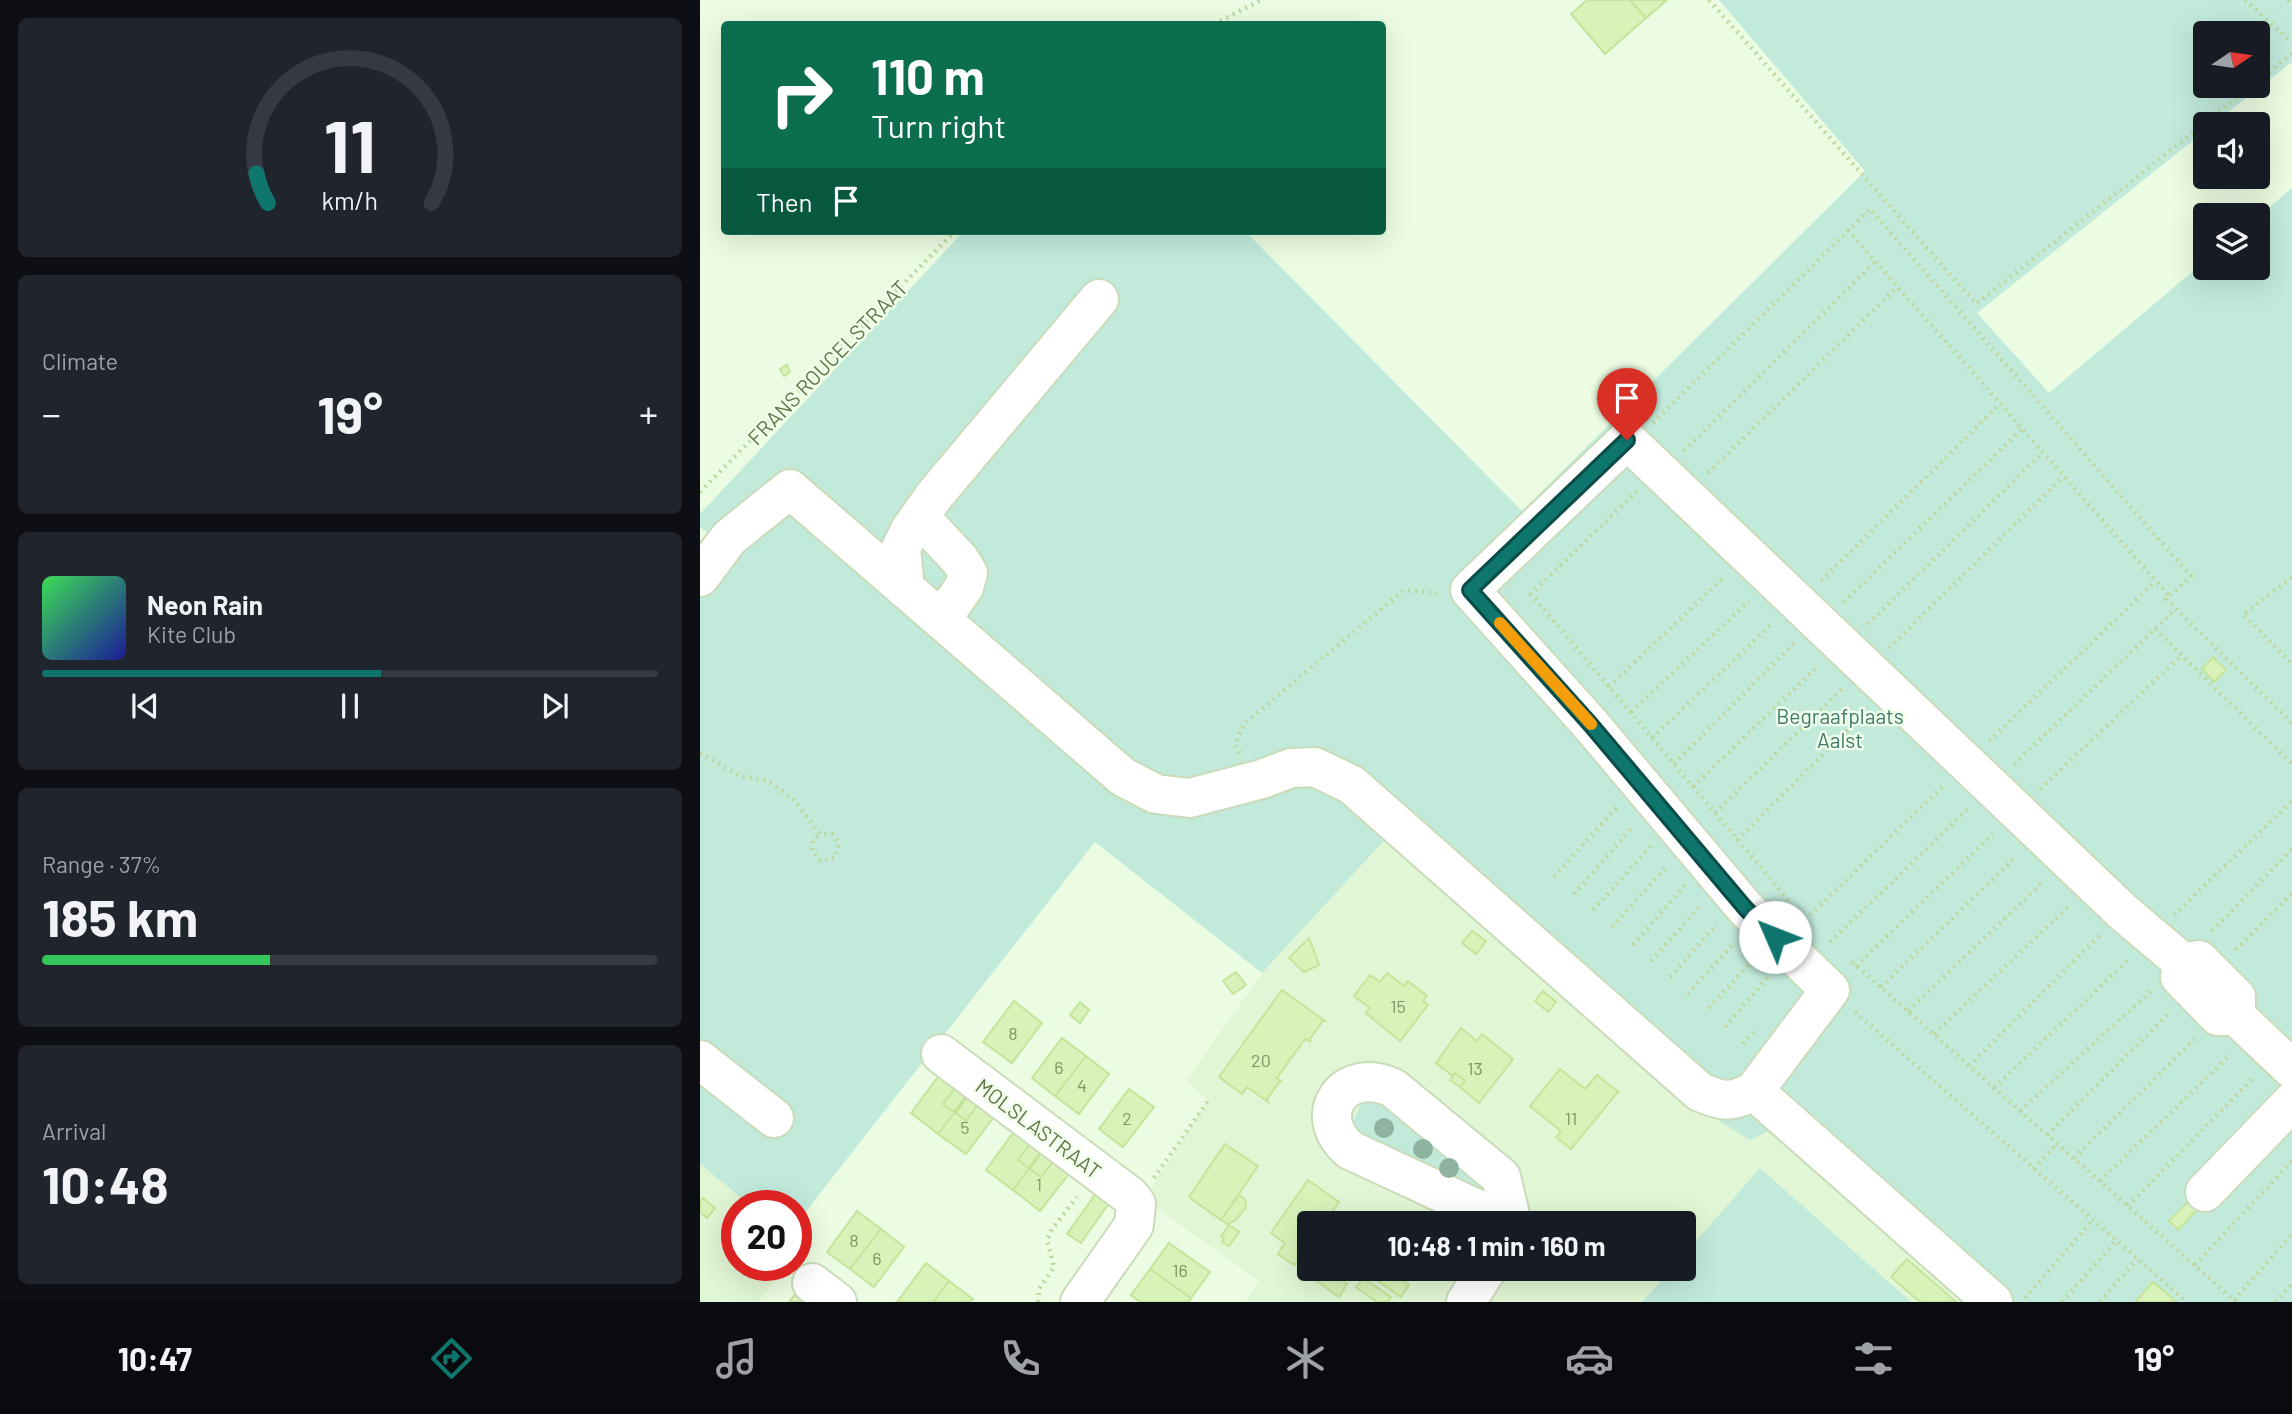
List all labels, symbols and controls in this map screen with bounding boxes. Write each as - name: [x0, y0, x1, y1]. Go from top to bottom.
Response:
- north arrow: [2193, 21, 2270, 98]
- map controls: [2193, 21, 2270, 280]
- text: 110 m: [871, 46, 985, 105]
- icon: right: [756, 49, 847, 140]
- text: 11: [324, 101, 376, 189]
- text: Turn right: [871, 106, 1006, 144]
- button: sound: [2193, 112, 2270, 189]
- icon: arrive: [827, 182, 865, 220]
- text: km/h: [322, 185, 378, 215]
- text: Then: [756, 186, 813, 217]
- button: layers: [2193, 203, 2270, 280]
- street label: FRANS ROUCELSTRAAT: [742, 274, 912, 449]
- text: Climate: [42, 347, 118, 375]
- pin: [1597, 368, 1657, 440]
- icon: arrive: [1608, 379, 1646, 417]
- text: 19°: [317, 382, 383, 444]
- text: −: [42, 390, 61, 436]
- text: +: [639, 390, 658, 436]
- text: Neon Rain: [147, 589, 263, 620]
- text: Kite Club: [147, 620, 236, 648]
- icon: previous: [126, 687, 164, 725]
- icon: pause: [331, 687, 369, 725]
- icon: next: [536, 687, 574, 725]
- park label: Begraafplaats Aalst: [1776, 703, 1904, 752]
- text: Range · 37%: [42, 850, 161, 878]
- text: 185 km: [42, 885, 198, 947]
- position arrow: [1738, 900, 1812, 974]
- house number: 15: [1390, 995, 1406, 1017]
- house number: 8: [1008, 1022, 1018, 1044]
- house number: 20: [1251, 1049, 1271, 1071]
- house number: 6: [1054, 1056, 1064, 1078]
- house number: 13: [1467, 1057, 1483, 1079]
- street label: MOLSLASTRAAT: [971, 1073, 1107, 1183]
- house number: 4: [1077, 1074, 1087, 1096]
- house number: 2: [1122, 1107, 1132, 1129]
- house number: 11: [1565, 1107, 1577, 1129]
- house number: 5: [960, 1116, 970, 1138]
- text: Arrival: [42, 1117, 106, 1145]
- text: 10:48: [42, 1152, 169, 1214]
- house number: 1: [1036, 1173, 1042, 1195]
- speed limit sign: 20: [721, 1190, 812, 1281]
- house number: 8: [849, 1229, 859, 1251]
- text: 10:48 · 1 min · 160 m: [1387, 1230, 1606, 1261]
- house number: 6: [872, 1247, 882, 1269]
- house number: 16: [1172, 1259, 1188, 1281]
- icon: directions: [427, 1334, 476, 1383]
- icon: music: [712, 1334, 761, 1383]
- icon: phone: [996, 1334, 1045, 1383]
- icon: climate: [1281, 1334, 1330, 1383]
- icon: car: [1565, 1334, 1614, 1383]
- icon: filters: [1849, 1334, 1898, 1383]
- text: 10:47: [118, 1339, 192, 1377]
- text: 19°: [2134, 1339, 2174, 1377]

